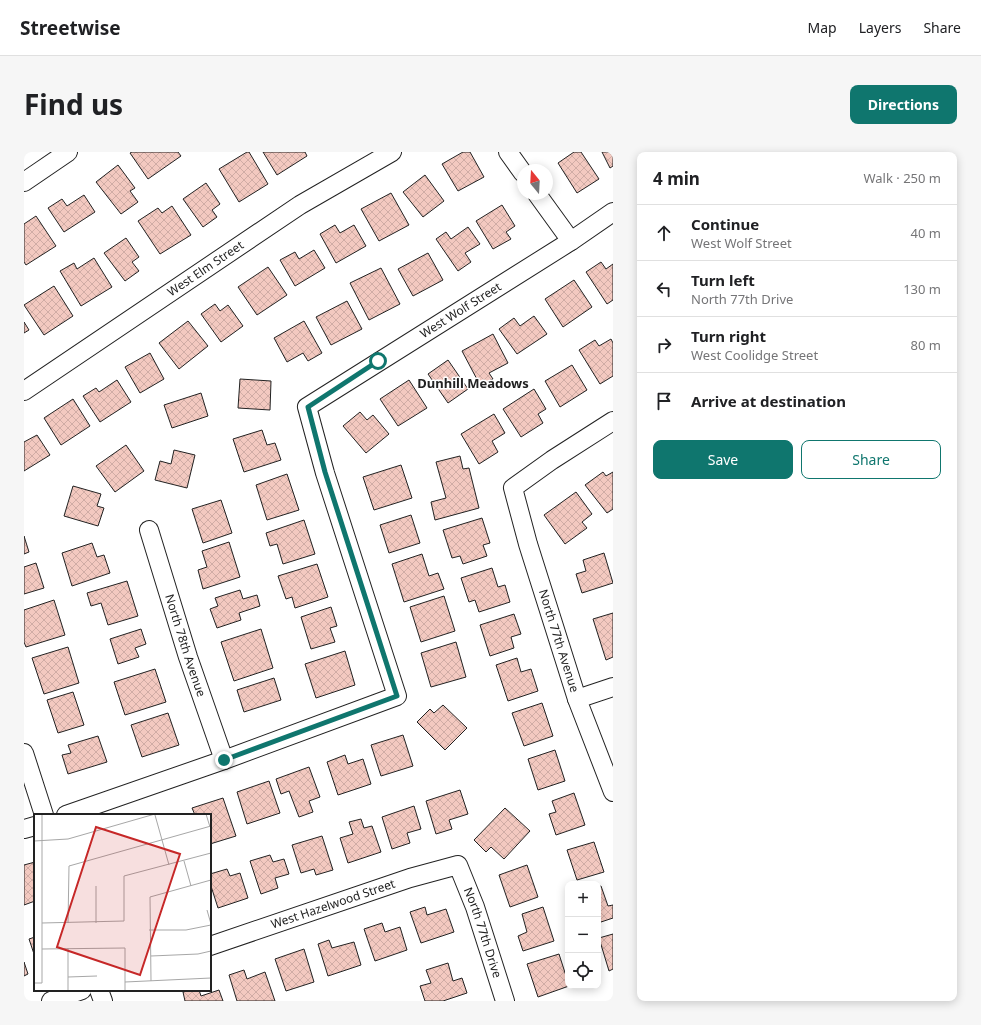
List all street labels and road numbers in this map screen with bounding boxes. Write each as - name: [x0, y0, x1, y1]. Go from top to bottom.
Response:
- street label: West Elm Street: [164, 236, 247, 300]
- street label: West Wolf Street: [416, 278, 505, 342]
- street label: North 77th Avenue: [535, 587, 583, 695]
- street label: North 78th Avenue: [161, 592, 210, 699]
- street label: West Hazelwood Street: [269, 874, 398, 933]
- street label: North 77th Drive: [460, 885, 506, 980]

